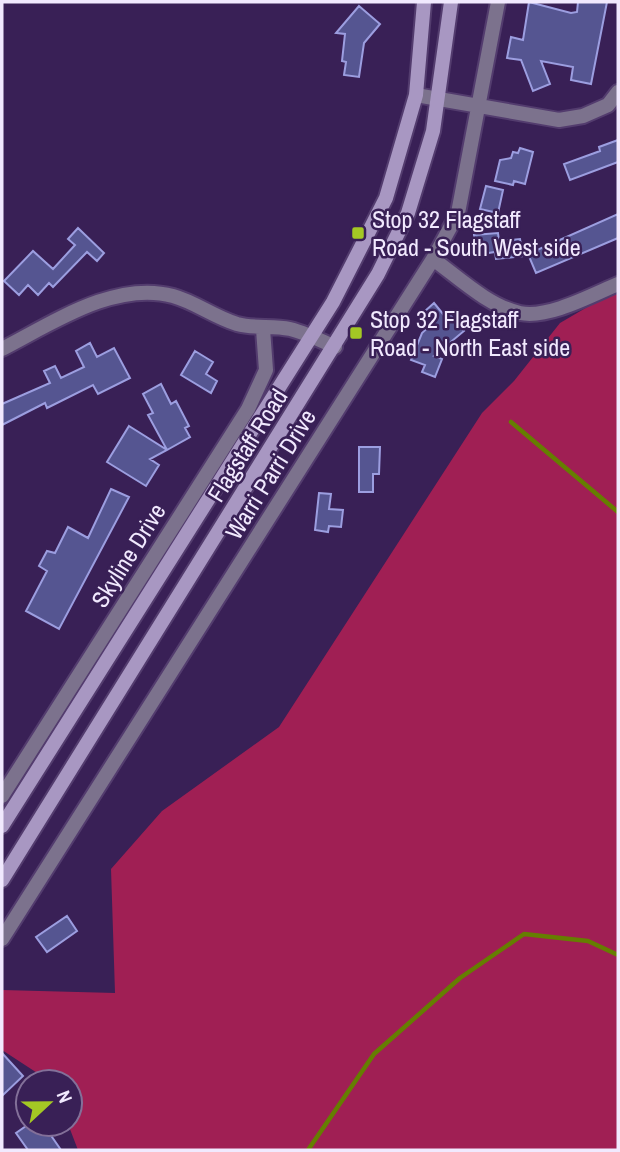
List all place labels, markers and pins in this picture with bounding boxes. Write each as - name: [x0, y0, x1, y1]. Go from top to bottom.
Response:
- place label: Stop 32 Flagstaff Road - South West side: [372, 203, 581, 263]
- marker: Stop 32 Flagstaff Road - South West side: [350, 225, 366, 241]
- place label: Stop 32 Flagstaff Road - North East side: [370, 303, 570, 363]
- marker: Stop 32 Flagstaff Road - North East side: [348, 325, 364, 341]

